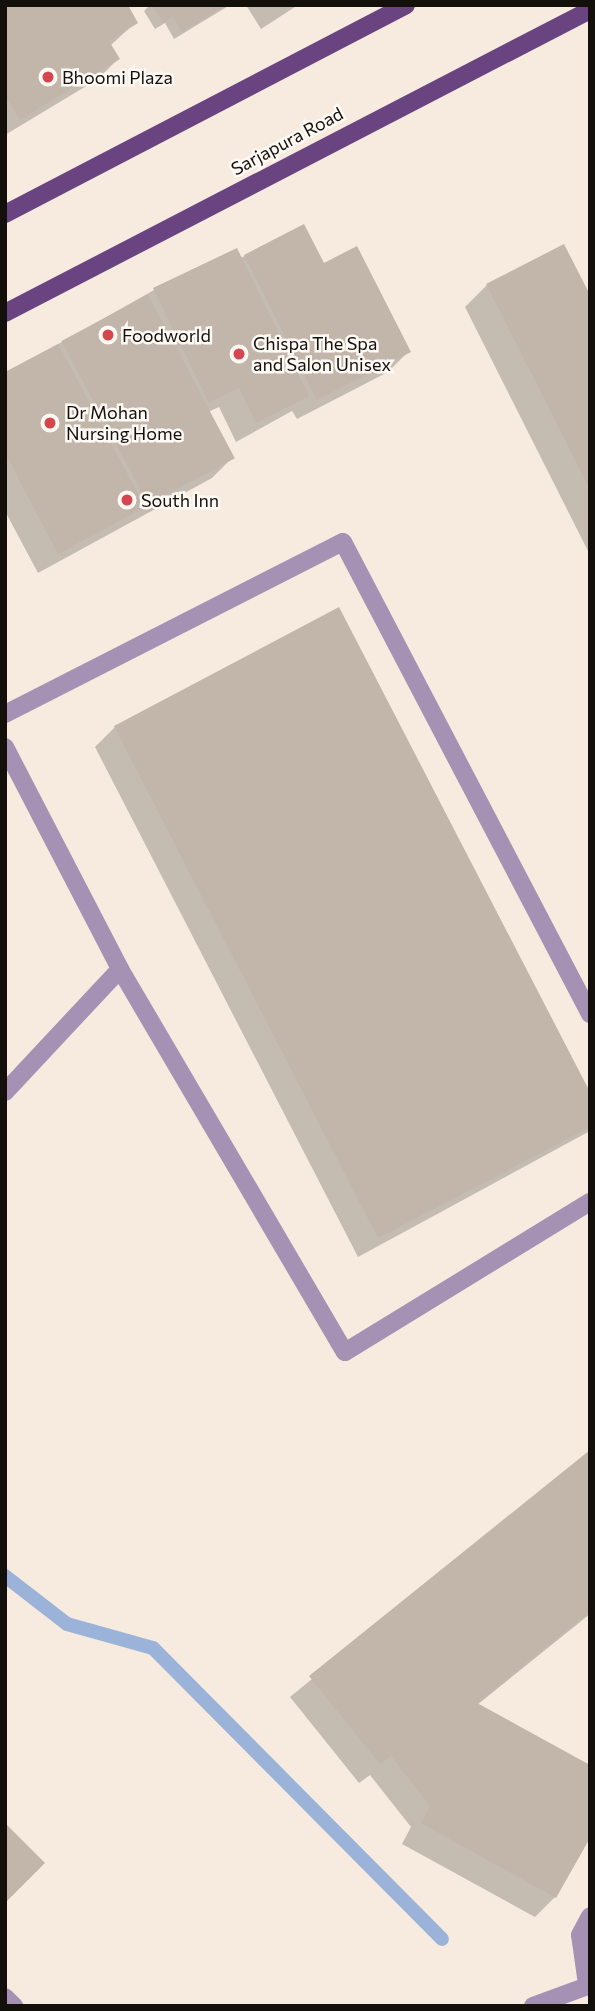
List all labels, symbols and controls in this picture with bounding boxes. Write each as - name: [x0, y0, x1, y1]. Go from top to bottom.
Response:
- place label: Bhoomi Plaza: [62, 66, 173, 88]
- marker: Bhoomi Plaza: [40, 69, 56, 85]
- street label: Sarjapura Road: [227, 102, 347, 180]
- place label: Foodworld: [122, 324, 211, 346]
- marker: Foodworld: [100, 327, 116, 343]
- place label: Chispa The Spa and Salon Unisex: [253, 333, 391, 376]
- marker: Chispa The Spa and Salon Unisex: [231, 346, 247, 362]
- place label: Dr Mohan Nursing Home: [66, 402, 182, 444]
- marker: Dr Mohan Nursing Home: [40, 413, 60, 433]
- place label: South Inn: [141, 489, 219, 511]
- marker: South Inn: [119, 492, 135, 508]

